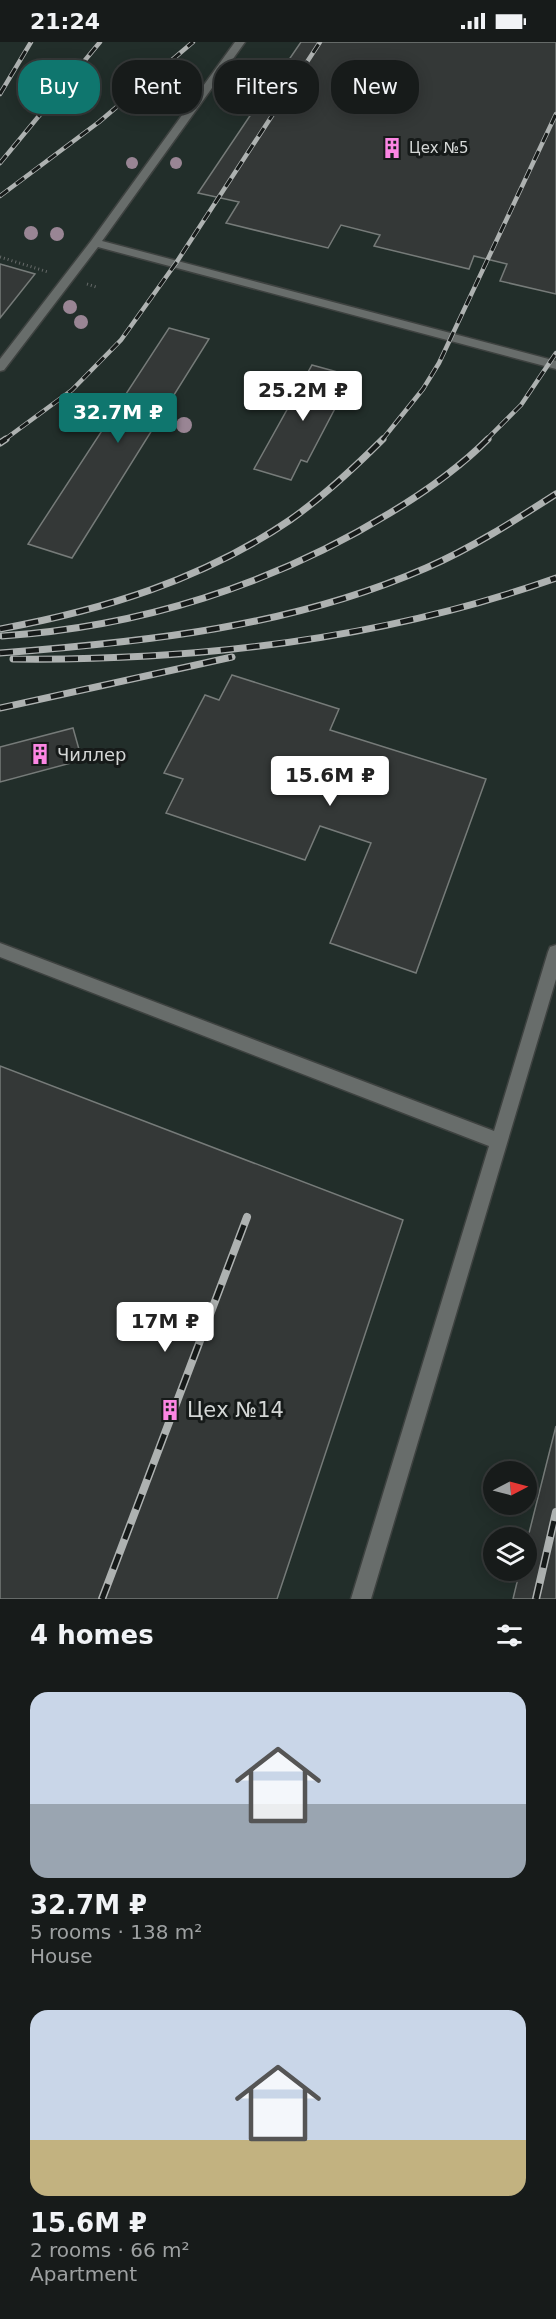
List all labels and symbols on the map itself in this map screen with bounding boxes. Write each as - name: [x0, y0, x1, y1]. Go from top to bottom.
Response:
- building icon: Цех №5: [380, 136, 404, 160]
- place label: Цех №5: [409, 139, 469, 157]
- pin: 25.2M ₽: [248, 371, 358, 422]
- pin: 32.7M ₽: [63, 393, 173, 444]
- building icon: Чиллер: [28, 742, 52, 766]
- place label: Чиллер: [57, 744, 127, 765]
- pin: 15.6M ₽: [275, 756, 385, 807]
- pin: 17M ₽: [123, 1302, 207, 1353]
- building icon: Цех №14: [158, 1398, 182, 1422]
- place label: Цех №14: [187, 1398, 284, 1422]
- north arrow: [483, 1461, 537, 1515]

